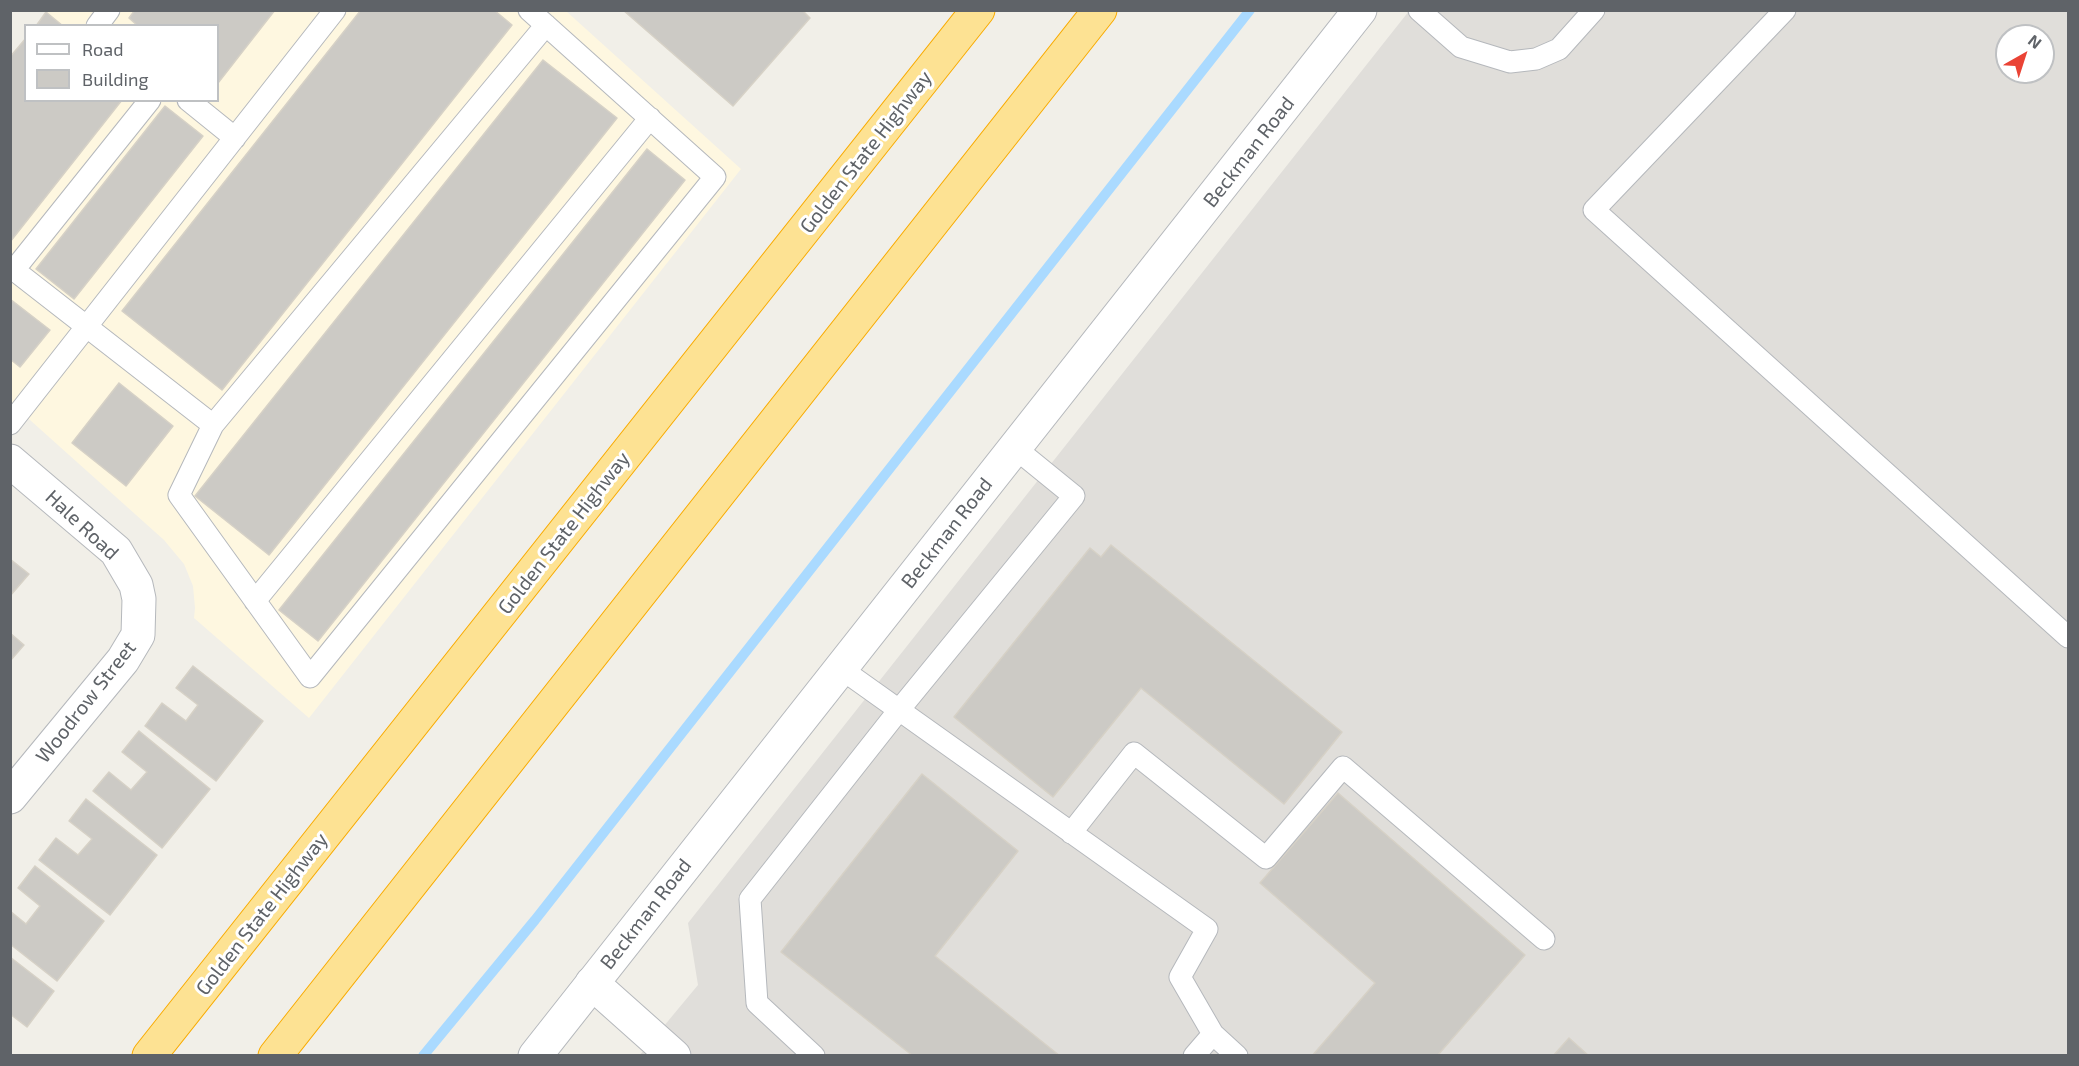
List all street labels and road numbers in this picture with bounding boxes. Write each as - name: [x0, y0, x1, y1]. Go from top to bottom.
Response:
- street label: Golden State Highway: [795, 66, 937, 238]
- street label: Beckman Road: [1198, 92, 1300, 212]
- street label: Golden State Highway: [493, 447, 635, 619]
- street label: Beckman Road: [896, 473, 998, 593]
- street label: Hale Road: [40, 485, 124, 565]
- street label: Woodrow Street: [31, 636, 141, 768]
- street label: Golden State Highway: [191, 828, 333, 1000]
- street label: Beckman Road: [595, 854, 697, 974]

